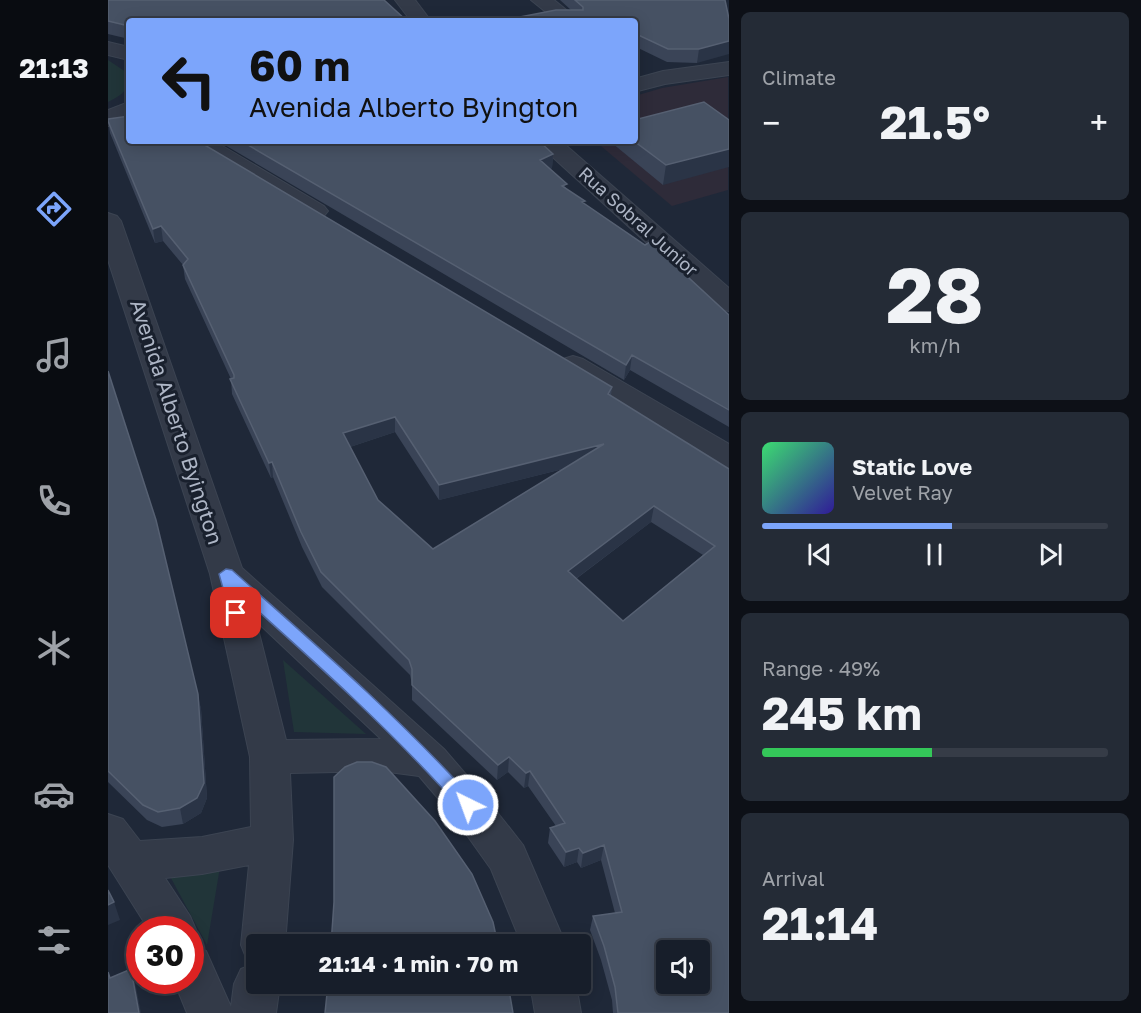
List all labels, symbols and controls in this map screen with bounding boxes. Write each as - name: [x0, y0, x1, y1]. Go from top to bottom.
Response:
- text: 60 m: [249, 40, 350, 90]
- icon: left: [150, 42, 228, 120]
- text: 21:13: [19, 52, 89, 84]
- text: Climate: [762, 65, 836, 89]
- text: Avenida Alberto Byington: [249, 91, 578, 123]
- text: 21.5°: [880, 95, 990, 149]
- text: −: [762, 103, 780, 142]
- text: +: [1090, 103, 1108, 142]
- street label: Rua Sobral Junior: [575, 162, 703, 281]
- icon: directions: [33, 188, 75, 230]
- text: 28: [886, 247, 984, 340]
- street label: Avenida Alberto Byington: [125, 296, 229, 548]
- text: km/h: [910, 333, 960, 357]
- icon: music: [33, 334, 75, 376]
- text: Static Love: [852, 453, 972, 480]
- icon: phone: [33, 480, 75, 522]
- text: Velvet Ray: [852, 480, 953, 504]
- icon: previous: [803, 538, 836, 571]
- icon: pause: [918, 538, 951, 571]
- icon: next: [1034, 538, 1067, 571]
- pin: [210, 587, 261, 638]
- icon: arrive: [219, 596, 252, 629]
- icon: climate: [33, 627, 75, 669]
- text: Range · 49%: [762, 656, 880, 680]
- text: 245 km: [762, 686, 922, 740]
- icon: car: [33, 773, 75, 815]
- position arrow: [436, 773, 500, 837]
- text: Arrival: [762, 866, 825, 890]
- text: 21:14: [762, 896, 878, 950]
- speed limit sign: 30: [126, 916, 204, 994]
- icon: filters: [33, 919, 75, 961]
- map controls: [656, 940, 710, 994]
- button: sound: [656, 940, 710, 994]
- text: 21:14 · 1 min · 70 m: [319, 950, 518, 977]

